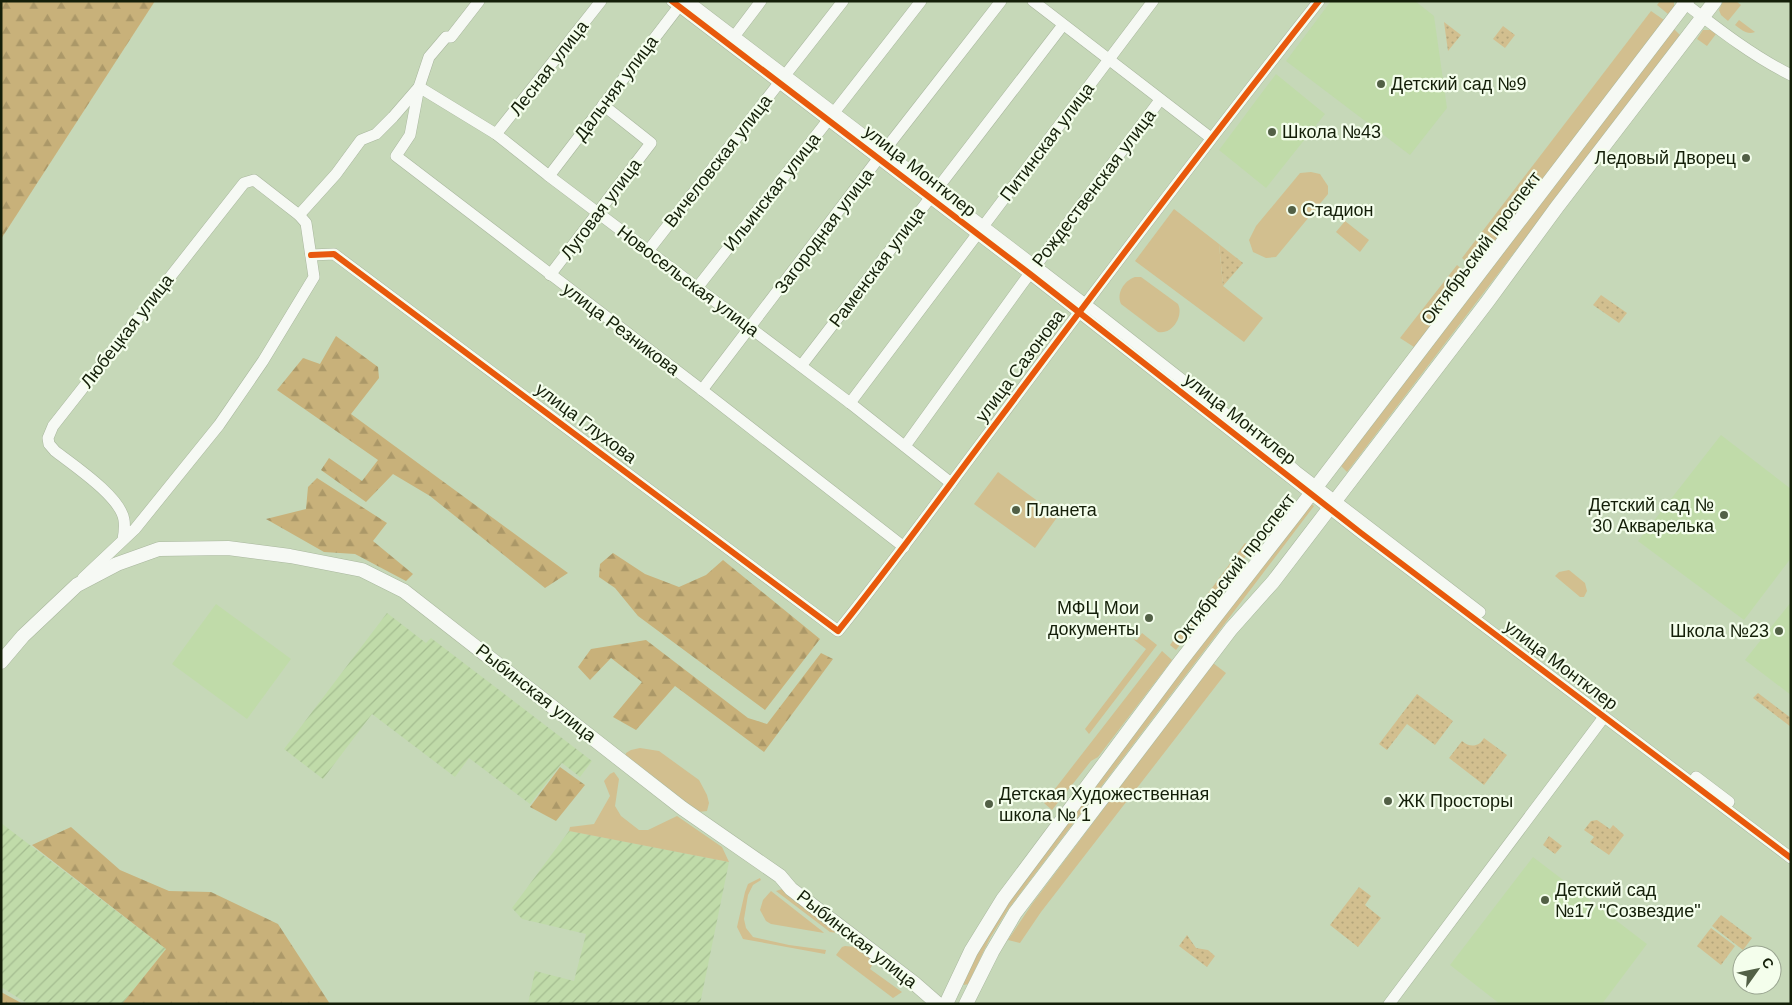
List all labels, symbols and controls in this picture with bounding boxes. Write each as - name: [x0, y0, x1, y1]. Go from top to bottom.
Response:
- street label: Лесная улица: [506, 16, 593, 119]
- street label: Дальняя улица: [570, 31, 662, 144]
- place label: Детский сад №9: [1391, 74, 1526, 94]
- street label: Питинская улица: [996, 78, 1099, 205]
- marker: Детский сад №9: [1375, 78, 1387, 90]
- street label: Вичеловская улица: [660, 90, 776, 231]
- street label: Рождественская улица: [1028, 105, 1160, 271]
- street label: улица Монтклер: [860, 121, 980, 221]
- place label: Школа №43: [1282, 122, 1381, 142]
- marker: Школа №43: [1266, 126, 1278, 138]
- street label: Ильинская улица: [720, 128, 825, 255]
- place label: Ледовый Дворец: [1595, 148, 1736, 168]
- marker: Ледовый Дворец: [1740, 152, 1752, 164]
- street label: Луговая улица: [557, 154, 646, 263]
- street label: Загородная улица: [770, 164, 878, 297]
- street label: Октябрьский проспект: [1417, 167, 1545, 329]
- place label: Стадион: [1302, 200, 1374, 220]
- street label: Раменская улица: [825, 202, 929, 331]
- marker: Стадион: [1286, 204, 1298, 216]
- street label: Новосельская улица: [613, 221, 764, 341]
- street label: Любецкая улица: [77, 270, 178, 392]
- street label: улица Резникова: [559, 279, 684, 380]
- street label: улица Сазонова: [971, 305, 1069, 426]
- street label: улица Монтклер: [1180, 369, 1300, 469]
- street label: улица Глухова: [532, 379, 641, 468]
- street label: Октябрьский проспект: [1169, 489, 1299, 649]
- place label: Детский сад № 30 Акварелька: [1589, 495, 1715, 536]
- place label: Планета: [1026, 500, 1098, 520]
- marker: Планета: [1010, 504, 1022, 516]
- marker: Детский сад № 30 Акварелька: [1718, 509, 1730, 521]
- place label: МФЦ Мои документы: [1048, 598, 1139, 639]
- marker: МФЦ Мои документы: [1143, 612, 1155, 624]
- street label: улица Монтклер: [1500, 616, 1622, 714]
- place label: Школа №23: [1670, 621, 1769, 641]
- marker: Школа №23: [1773, 625, 1785, 637]
- street label: Рыбинская улица: [472, 640, 601, 747]
- place label: Детская Художественная школа № 1: [999, 784, 1209, 825]
- place label: ЖК Просторы: [1398, 791, 1513, 811]
- marker: ЖК Просторы: [1382, 795, 1394, 807]
- marker: Детская Художественная школа № 1: [983, 798, 995, 810]
- place label: Детский сад №17 "Созвездие": [1555, 880, 1701, 921]
- street label: Рыбинская улица: [793, 886, 922, 993]
- marker: Детский сад №17 "Созвездие": [1539, 894, 1551, 906]
- north arrow: [1732, 945, 1782, 995]
- text: С: [1758, 954, 1777, 972]

